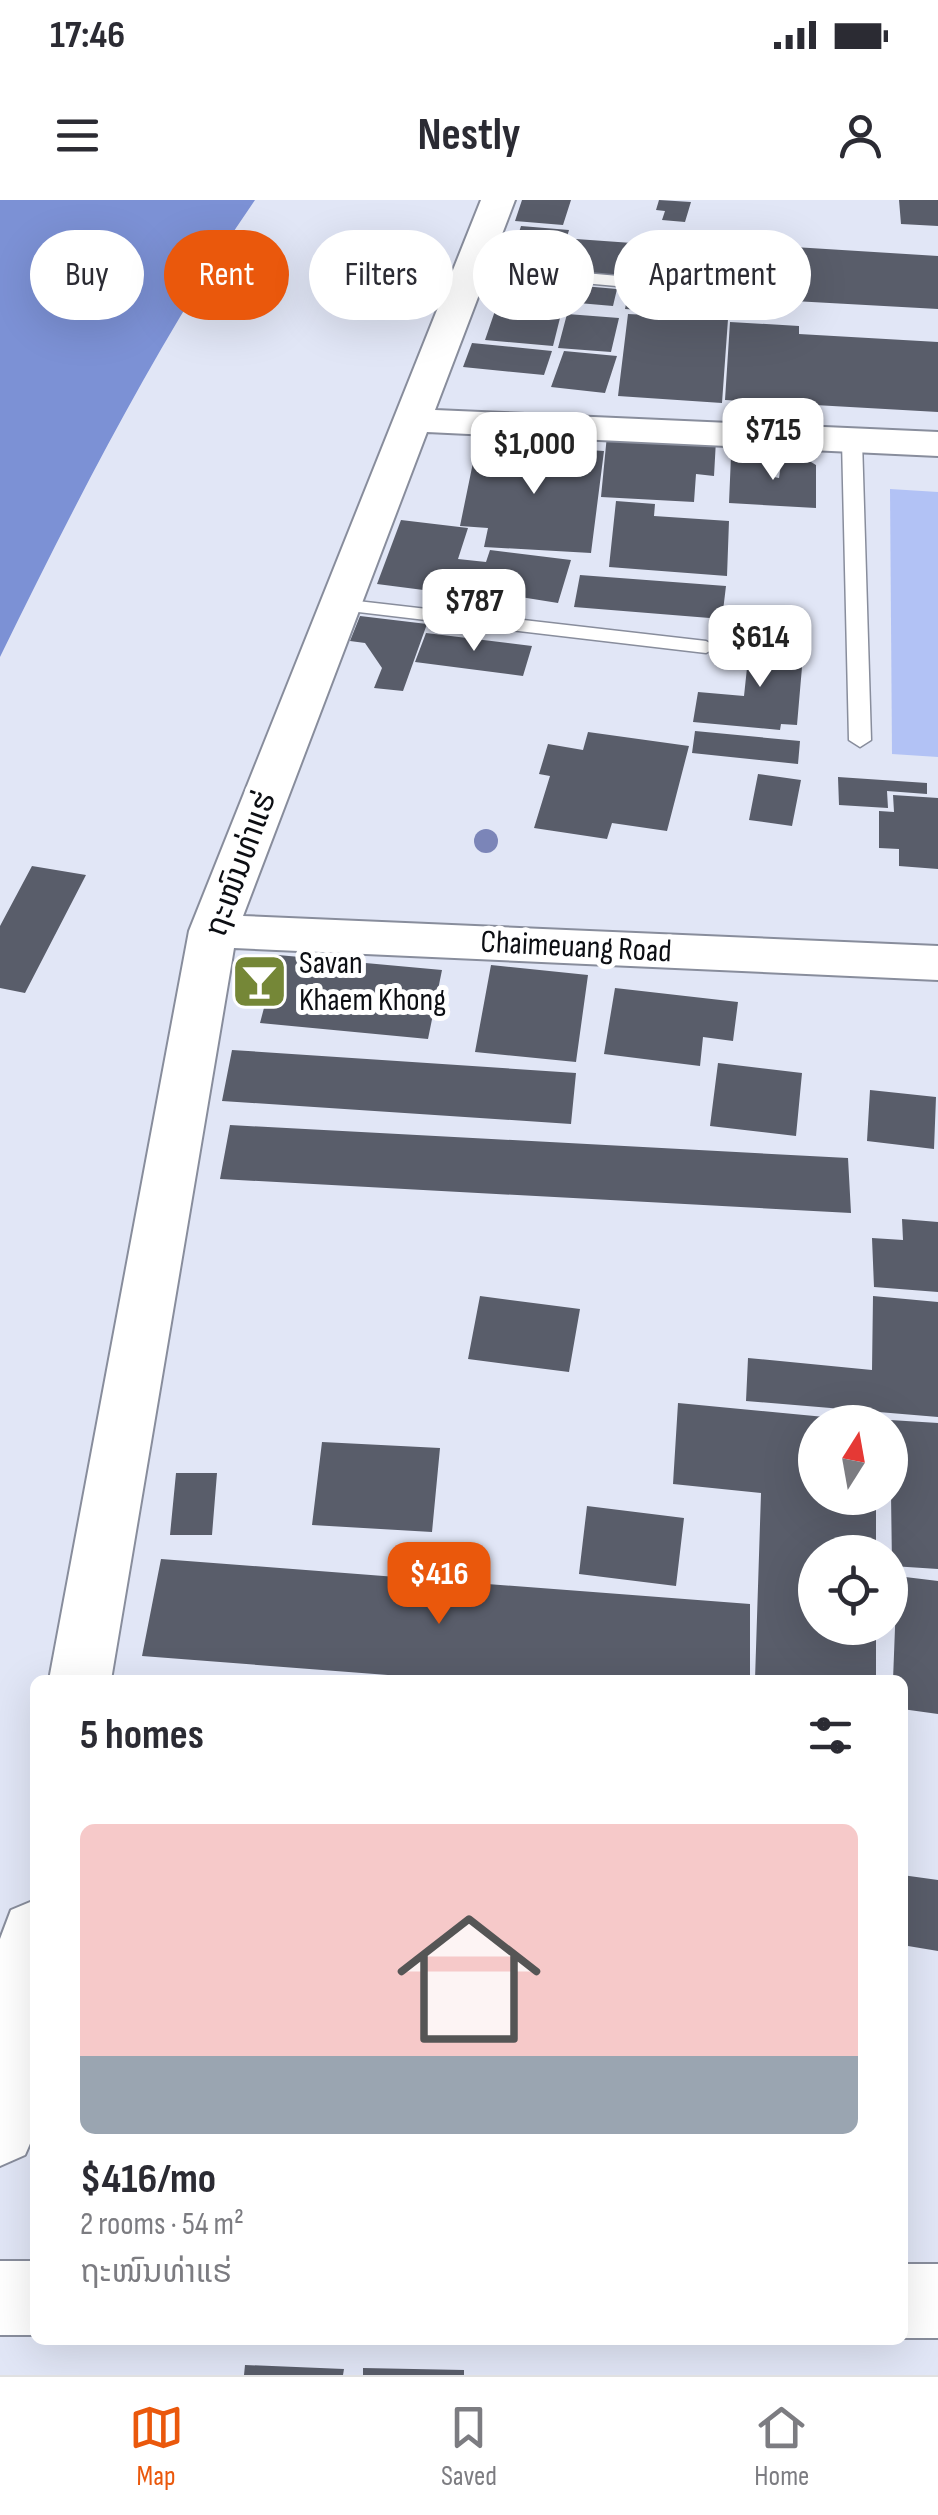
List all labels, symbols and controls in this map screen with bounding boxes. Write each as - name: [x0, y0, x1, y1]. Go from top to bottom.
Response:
- text: 17:46: [50, 13, 125, 58]
- icon: menu: [50, 108, 105, 163]
- text: Nestly: [417, 108, 521, 163]
- icon: person: [833, 108, 888, 163]
- chip: Buy: [30, 230, 144, 320]
- chip: Rent: [164, 230, 289, 320]
- chip: Filters: [309, 230, 453, 320]
- chip: New: [473, 230, 594, 320]
- chip: Apartment: [614, 230, 811, 320]
- pin: $715: [714, 398, 832, 483]
- text: $715: [744, 411, 802, 450]
- pin: $1,000: [453, 412, 615, 497]
- text: $1,000: [493, 425, 575, 464]
- pin: $787: [415, 569, 533, 654]
- text: $787: [444, 582, 504, 621]
- pin: $614: [701, 605, 819, 690]
- text: $614: [730, 618, 790, 657]
- street label: ຖະໜົນທ່າແຮ່: [197, 786, 285, 942]
- street label: Chaimeuang Road: [479, 923, 673, 971]
- place label: Savan Khaem Khong: [299, 944, 446, 1020]
- bar icon: Savan Khaem Khong: [230, 951, 290, 1011]
- north arrow: [798, 1405, 908, 1515]
- map controls: [798, 1405, 908, 1645]
- button: locate: [798, 1535, 908, 1645]
- pin: $416: [380, 1542, 498, 1627]
- text: $416: [410, 1555, 468, 1594]
- icon: filters: [803, 1708, 858, 1763]
- text: 5 homes: [80, 1710, 204, 1761]
- icon: home: [379, 1889, 559, 2069]
- text: $416/mo: [80, 2154, 216, 2205]
- text: 2 rooms · 54 m²: [80, 2205, 244, 2244]
- text: ຖະໜົນທ່າແຮ່: [80, 2253, 232, 2292]
- tab: Map: [129, 2400, 184, 2493]
- tab: Saved: [441, 2400, 497, 2493]
- tab: Home: [754, 2400, 809, 2493]

